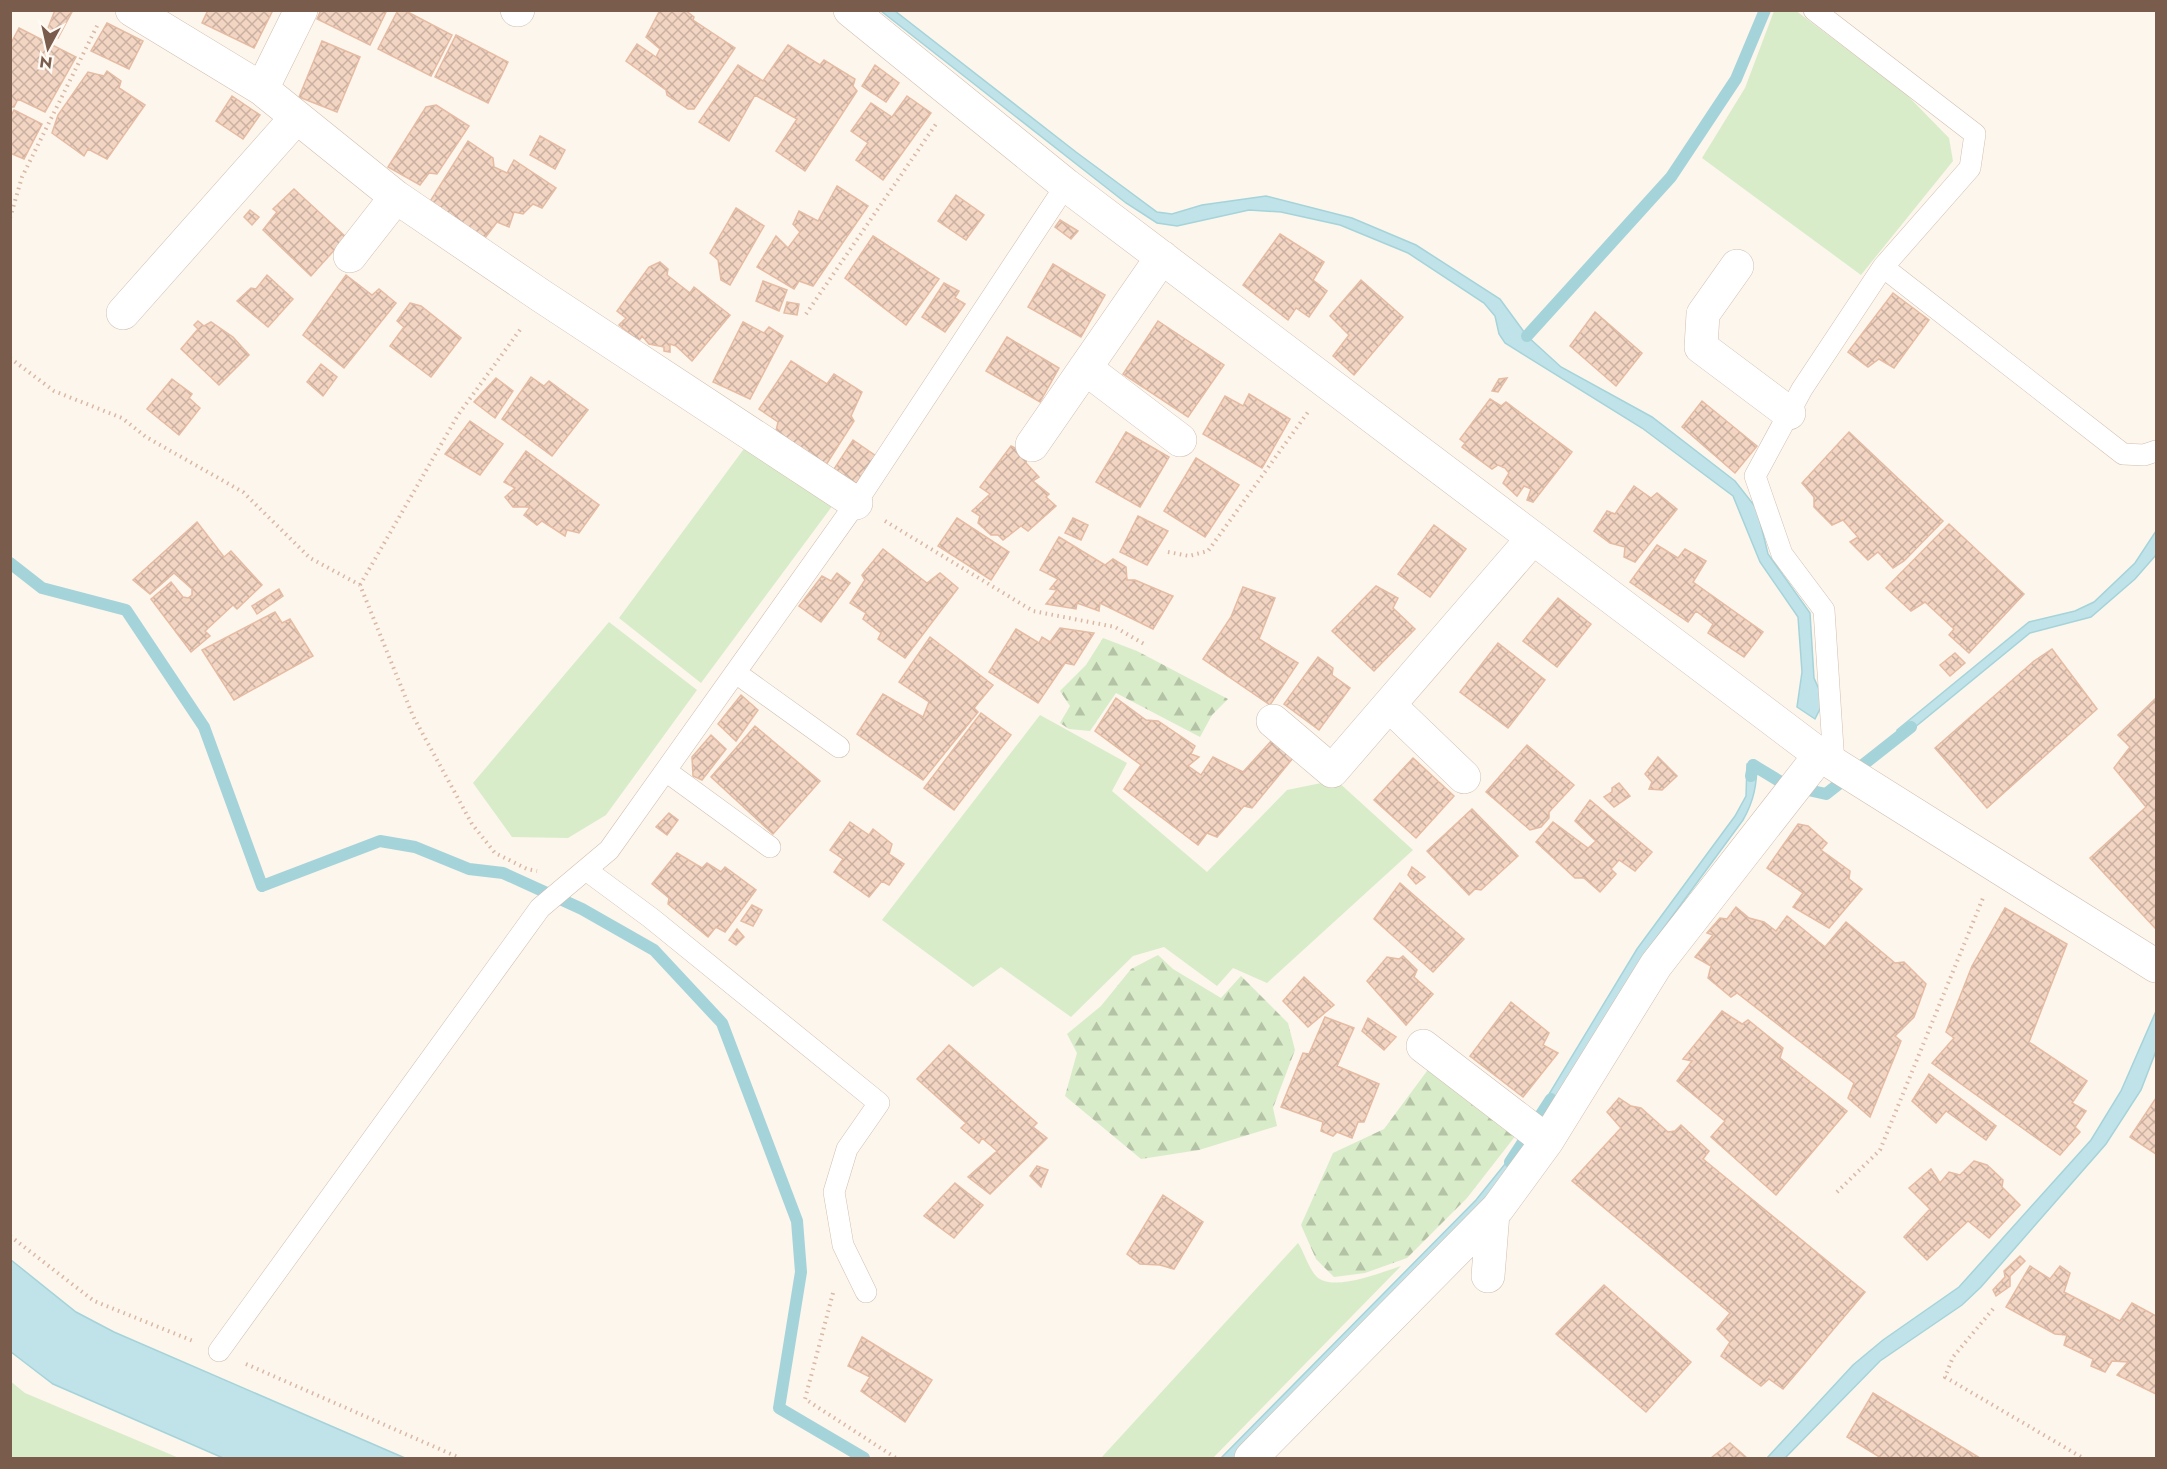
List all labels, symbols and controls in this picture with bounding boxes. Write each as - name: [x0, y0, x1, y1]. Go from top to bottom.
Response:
- north arrow: [18, 18, 78, 78]
- text: N: [38, 50, 54, 75]

